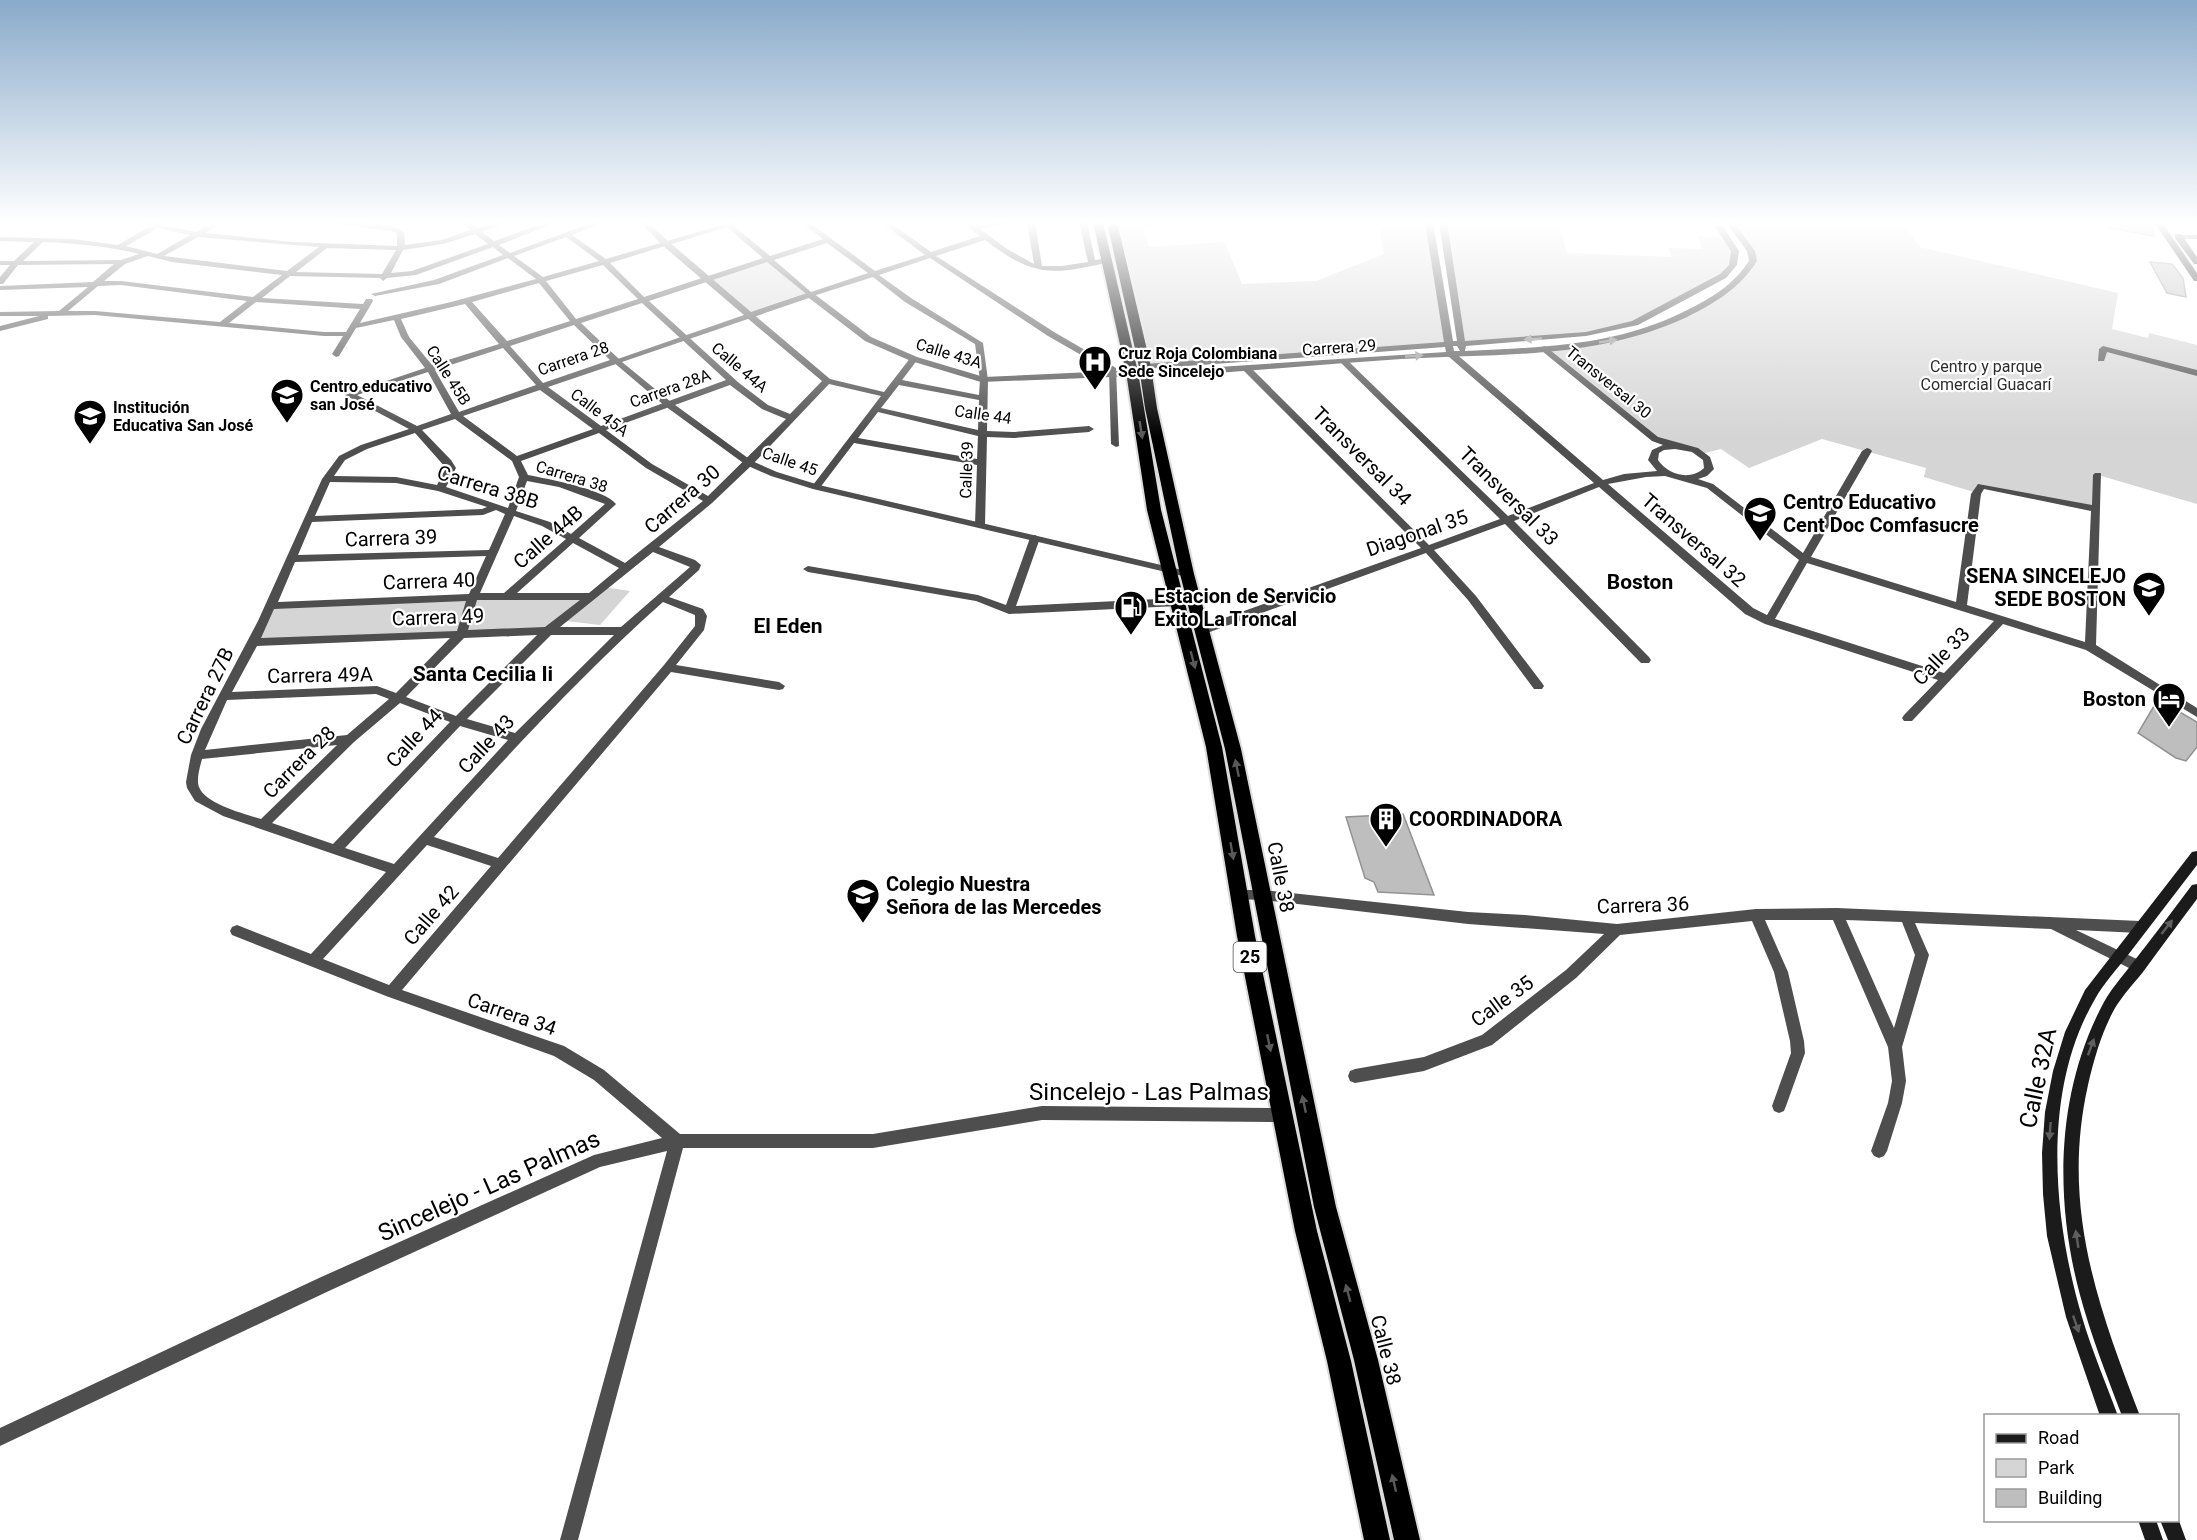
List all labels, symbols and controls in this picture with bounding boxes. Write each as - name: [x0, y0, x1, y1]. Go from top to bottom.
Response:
- street label: Calle 43A: [914, 334, 985, 373]
- street label: Carrera 29: [1301, 335, 1377, 360]
- one-way arrow: [1524, 335, 1543, 344]
- one-way arrow: [1599, 336, 1618, 345]
- street label: Carrera 28: [535, 337, 611, 380]
- street label: Calle 44A: [708, 338, 772, 397]
- street label: Calle 45B: [422, 342, 475, 409]
- street label: Transversal 30: [1562, 342, 1655, 423]
- hospital icon: Cruz Roja Colombiana Sede Sincelejo: [1077, 344, 1113, 391]
- place label: Cruz Roja Colombiana Sede Sincelejo: [1118, 344, 1278, 381]
- one-way arrow: [1404, 352, 1423, 361]
- park label: Centro y parque Comercial Guacarí: [1920, 357, 2053, 394]
- street label: Carrera 28A: [627, 365, 714, 412]
- school or university icon: Centro educativo san José: [269, 377, 305, 424]
- place label: Centro educativo san José: [310, 377, 432, 414]
- street label: Calle 45A: [567, 384, 633, 441]
- school or university icon: Institución Educativa San José: [72, 398, 108, 445]
- place label: Institución Educativa San José: [113, 398, 253, 435]
- street label: Calle 44: [953, 401, 1013, 428]
- street label: Transversal 34: [1307, 401, 1417, 511]
- one-way arrow: [1137, 420, 1146, 439]
- street label: Calle 39: [956, 441, 977, 499]
- street label: Transversal 33: [1454, 441, 1564, 551]
- street label: Calle 45: [760, 443, 820, 480]
- street label: Carrera 38: [534, 457, 610, 496]
- street label: Carrera 38B: [434, 460, 542, 514]
- street label: Carrera 30: [639, 460, 725, 538]
- street label: Transversal 32: [1637, 488, 1751, 592]
- place label: Centro Educativo Cent Doc Comfasucre: [1783, 490, 1979, 537]
- school or university icon: Centro Educativo Cent Doc Comfasucre: [1742, 495, 1778, 542]
- street label: Calle 44B: [508, 500, 588, 574]
- street label: Diagonal 35: [1363, 504, 1471, 562]
- street label: Carrera 39: [344, 524, 438, 552]
- place label: SENA SINCELEJO SEDE BOSTON: [1966, 564, 2126, 611]
- street label: Carrera 40: [382, 567, 476, 595]
- district label: Boston: [1607, 570, 1673, 594]
- school or university icon: SENA SINCELEJO SEDE BOSTON: [2131, 570, 2167, 617]
- place label: Estacion de Servicio Exito La Troncal: [1154, 584, 1336, 631]
- fuel station icon: Estacion de Servicio Exito La Troncal: [1113, 589, 1149, 636]
- street label: Carrera 49: [391, 603, 485, 631]
- district label: El Eden: [753, 614, 823, 638]
- street label: Calle 33: [1907, 622, 1975, 690]
- street label: Carrera 27B: [171, 644, 239, 748]
- one-way arrow: [1189, 652, 1198, 670]
- street label: Carrera 49A: [267, 662, 373, 688]
- district label: Santa Cecilia Ii: [413, 662, 553, 686]
- hotel icon: Boston: [2151, 681, 2187, 728]
- place label: Boston: [2083, 687, 2146, 711]
- street label: Calle 44: [381, 704, 447, 772]
- street label: Calle 43: [453, 710, 519, 778]
- street label: Carrera 28: [258, 721, 340, 803]
- one-way arrow: [1232, 759, 1241, 778]
- building icon: COORDINADORA: [1368, 801, 1404, 848]
- place label: COORDINADORA: [1409, 807, 1563, 831]
- street label: Calle 38: [1262, 840, 1300, 914]
- one-way arrow: [1228, 842, 1237, 861]
- place label: Colegio Nuestra Señora de las Mercedes: [886, 872, 1102, 919]
- school or university icon: Colegio Nuestra Señora de las Mercedes: [845, 877, 881, 924]
- street label: Calle 42: [398, 880, 464, 950]
- street label: Carrera 36: [1596, 891, 1690, 919]
- one-way arrow: [2160, 919, 2173, 935]
- road number: 25: [1234, 942, 1266, 972]
- street label: Calle 35: [1466, 970, 1538, 1032]
- street label: Carrera 34: [464, 988, 560, 1040]
- street label: Calle 32A: [2014, 1025, 2062, 1131]
- one-way arrow: [1264, 1034, 1274, 1052]
- one-way arrow: [2086, 1038, 2096, 1056]
- street label: Sincelejo - Las Palmas: [1029, 1078, 1269, 1106]
- one-way arrow: [1299, 1094, 1308, 1113]
- one-way arrow: [2045, 1122, 2055, 1141]
- street label: Sincelejo - Las Palmas: [374, 1124, 604, 1248]
- one-way arrow: [2073, 1230, 2082, 1249]
- one-way arrow: [1343, 1284, 1353, 1303]
- street label: Calle 38: [1366, 1312, 1406, 1388]
- one-way arrow: [2072, 1315, 2082, 1333]
- legend: [1984, 1414, 2179, 1522]
- text: Road: [2038, 1427, 2079, 1448]
- text: Park: [2038, 1457, 2075, 1478]
- one-way arrow: [1389, 1474, 1399, 1492]
- text: Building: [2038, 1487, 2102, 1508]

